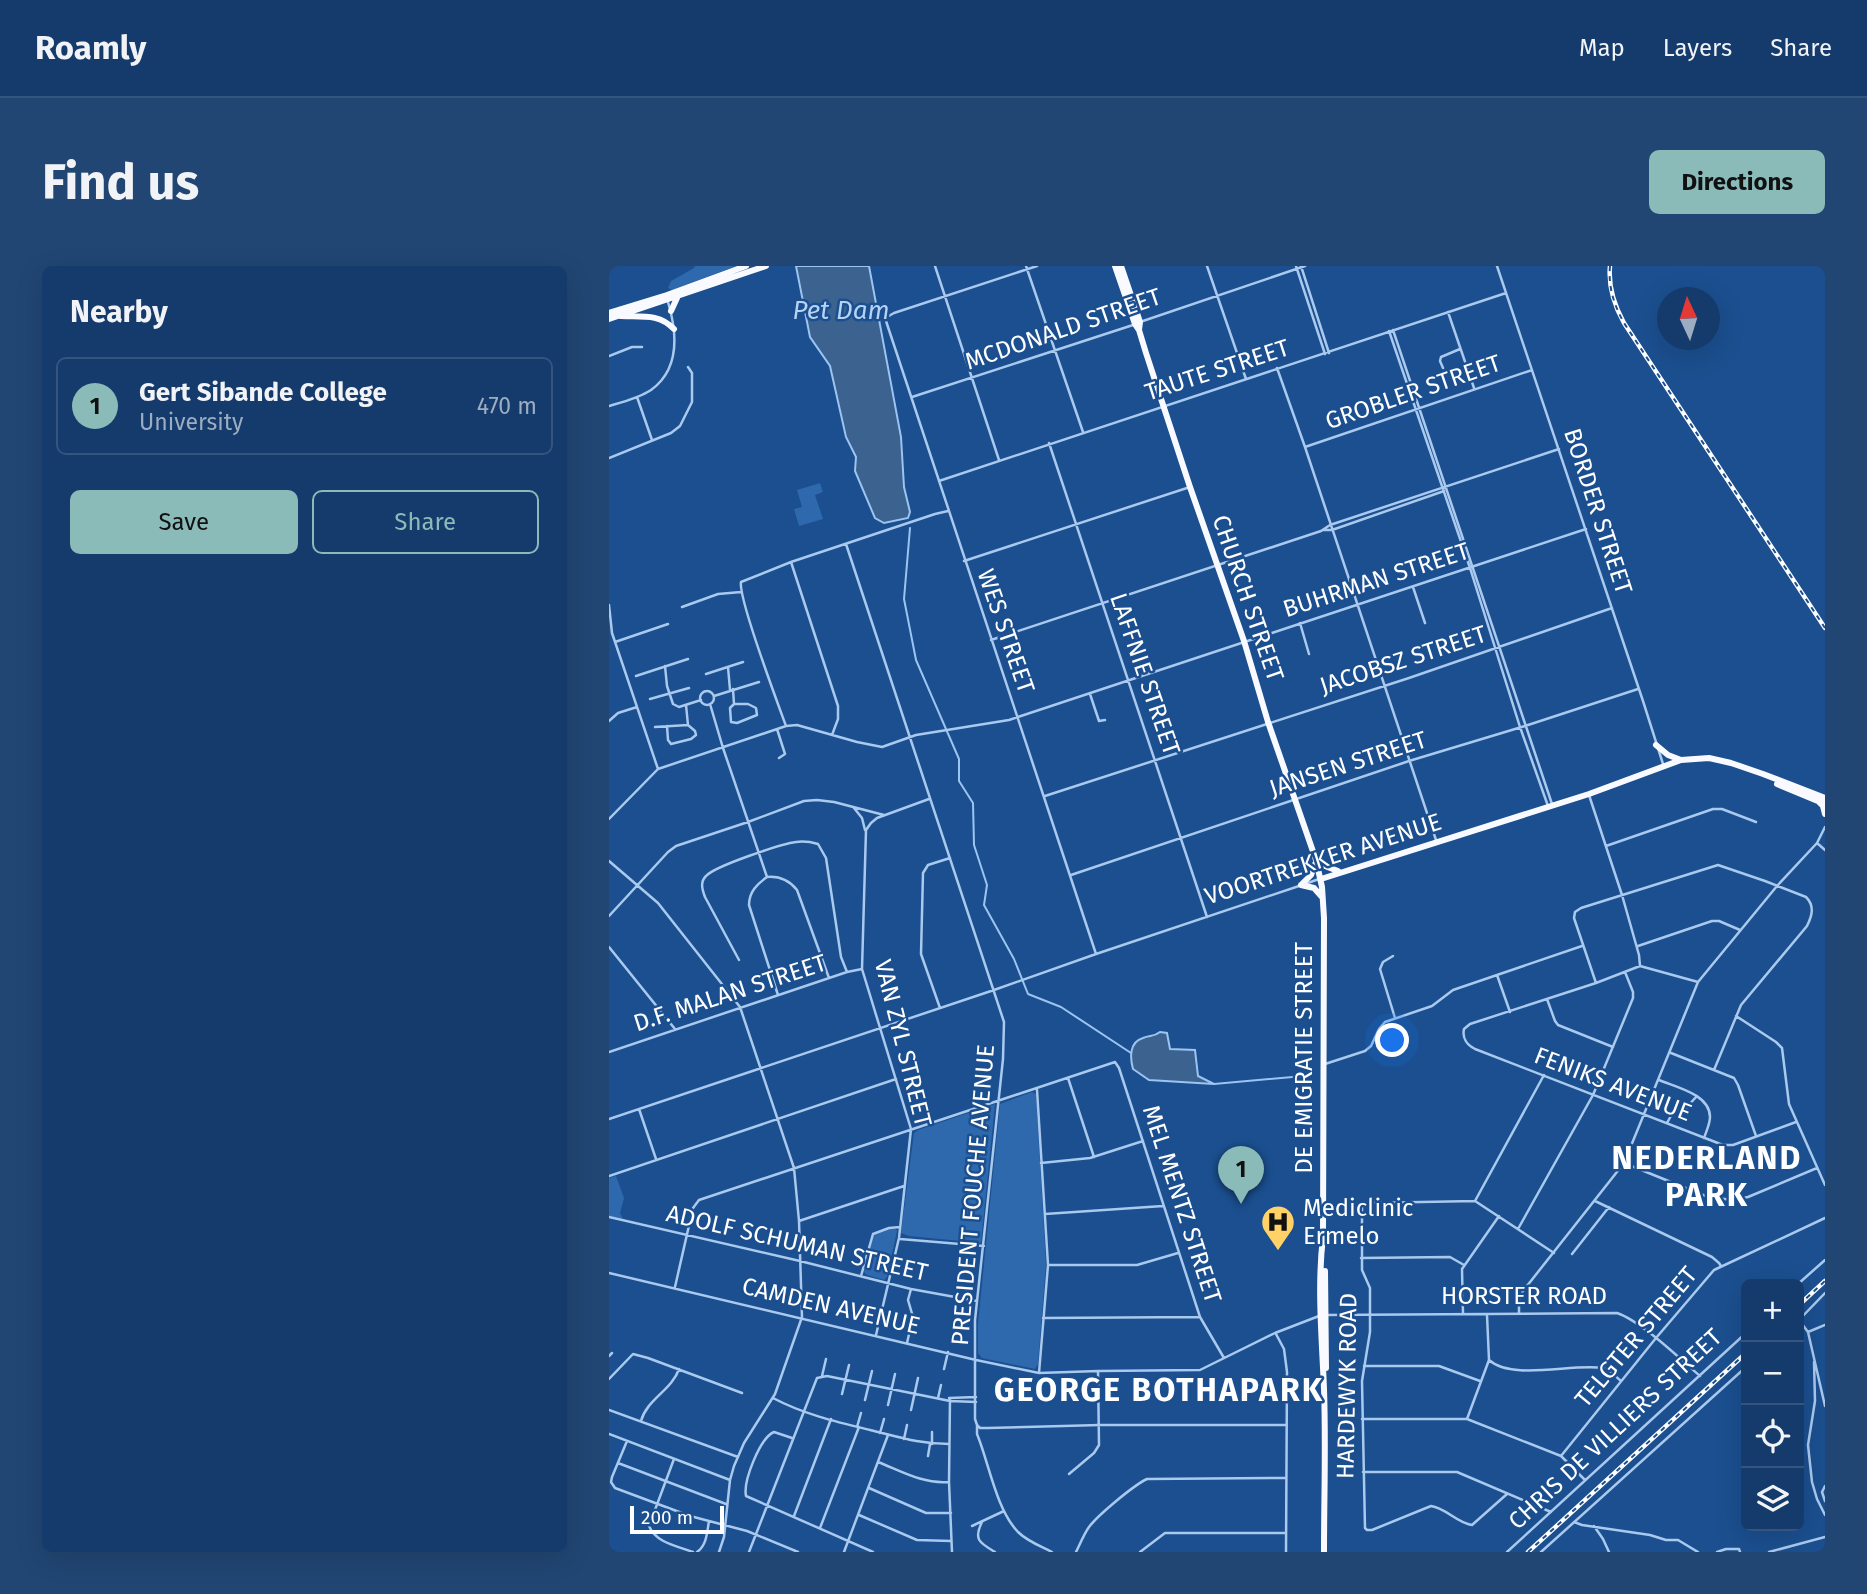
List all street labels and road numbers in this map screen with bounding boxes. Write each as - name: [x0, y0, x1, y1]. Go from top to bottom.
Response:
- street label: MCDONALD STREET: [961, 282, 1165, 376]
- street label: TAUTE STREET: [1141, 333, 1293, 406]
- street label: GROBLER STREET: [1322, 349, 1505, 435]
- street label: BORDER STREET: [1558, 425, 1638, 598]
- street label: CHURCH STREET: [1206, 511, 1290, 685]
- street label: BUHRMAN STREET: [1279, 537, 1473, 623]
- street label: WES STREET: [972, 565, 1040, 697]
- street label: LAFFNIE STREET: [1104, 589, 1186, 759]
- street label: JACOBSZ STREET: [1316, 620, 1490, 700]
- street label: JANSEN STREET: [1266, 725, 1431, 803]
- street label: VOORTREKKER AVENUE: [1201, 808, 1445, 910]
- street label: DE EMIGRATIE STREET: [1290, 942, 1318, 1174]
- street label: D.F. MALAN STREET: [630, 948, 831, 1037]
- street label: VAN ZYL STREET: [869, 957, 937, 1130]
- street label: FENIKS AVENUE: [1530, 1041, 1696, 1127]
- street label: PRESIDENT FOUCHE AVENUE: [946, 1043, 1000, 1347]
- street label: MEL MENTZ STREET: [1137, 1102, 1227, 1307]
- street label: ADOLF SCHUMAN STREET: [664, 1199, 931, 1287]
- street label: TELGTER STREET: [1569, 1261, 1703, 1413]
- street label: CAMDEN AVENUE: [739, 1272, 923, 1340]
- street label: HORSTER ROAD: [1441, 1282, 1607, 1310]
- street label: HARDEWYK ROAD: [1331, 1293, 1363, 1479]
- street label: CHRIS DE VILLIERS STREET: [1503, 1323, 1728, 1535]

